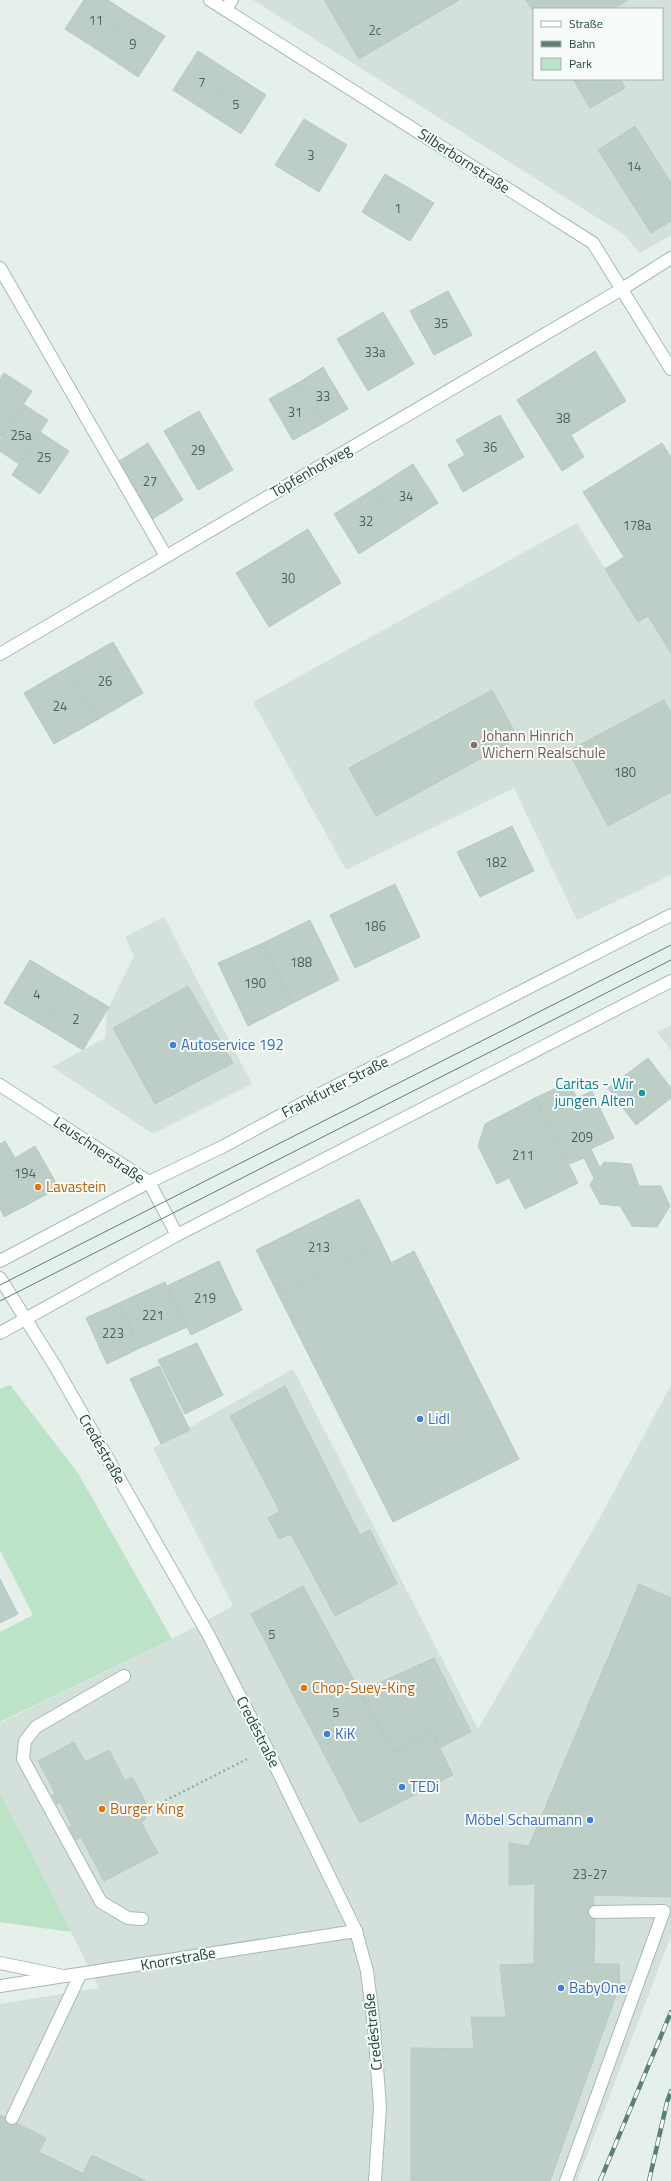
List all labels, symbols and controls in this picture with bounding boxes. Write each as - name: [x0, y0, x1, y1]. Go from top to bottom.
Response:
- legend: [533, 8, 663, 80]
- house number: 11: [89, 10, 103, 30]
- text: Straße: [569, 14, 603, 33]
- house number: 2c: [369, 20, 382, 40]
- house number: 9: [129, 34, 137, 54]
- text: Bahn: [569, 34, 595, 53]
- text: Park: [569, 54, 592, 73]
- house number: 7: [198, 72, 206, 92]
- house number: 5: [232, 94, 240, 114]
- street label: Silberbornstraße: [414, 122, 515, 199]
- house number: 3: [307, 145, 315, 165]
- house number: 14: [627, 156, 641, 176]
- house number: 1: [394, 198, 402, 218]
- house number: 35: [434, 313, 448, 333]
- house number: 33a: [364, 342, 386, 362]
- house number: 33: [316, 386, 330, 406]
- house number: 31: [288, 402, 302, 422]
- house number: 38: [556, 408, 570, 428]
- house number: 25a: [10, 425, 32, 445]
- house number: 36: [483, 437, 497, 457]
- street label: Töpfenhofweg: [266, 438, 356, 503]
- house number: 29: [191, 440, 205, 460]
- house number: 25: [37, 447, 51, 467]
- house number: 27: [143, 471, 157, 491]
- house number: 34: [399, 486, 413, 506]
- house number: 32: [359, 511, 373, 531]
- house number: 178a: [623, 515, 652, 535]
- house number: 30: [281, 568, 295, 588]
- house number: 26: [98, 671, 112, 691]
- house number: 24: [53, 696, 67, 716]
- place label: Johann Hinrich Wichern Realschule: [482, 724, 606, 764]
- marker: Johann Hinrich Wichern Realschule: [469, 740, 479, 750]
- house number: 180: [614, 762, 636, 782]
- house number: 182: [485, 852, 507, 872]
- house number: 186: [364, 916, 386, 936]
- house number: 188: [290, 952, 312, 972]
- house number: 190: [244, 973, 266, 993]
- house number: 4: [33, 984, 41, 1004]
- house number: 2: [72, 1009, 80, 1029]
- place label: Autoservice 192: [181, 1033, 284, 1056]
- marker: Autoservice 192: [168, 1040, 178, 1050]
- street label: Frankfurter Straße: [277, 1050, 392, 1123]
- place label: Caritas - Wir jungen Alten: [554, 1072, 634, 1112]
- marker: Caritas - Wir jungen Alten: [637, 1088, 647, 1098]
- street label: Leuschnerstraße: [49, 1110, 150, 1189]
- house number: 209: [571, 1127, 593, 1147]
- house number: 211: [512, 1145, 534, 1165]
- house number: 194: [14, 1163, 36, 1183]
- place label: Lavastein: [46, 1175, 106, 1198]
- marker: Lavastein: [33, 1182, 43, 1192]
- house number: 213: [308, 1237, 330, 1257]
- house number: 219: [194, 1288, 216, 1308]
- house number: 221: [142, 1305, 164, 1325]
- house number: 223: [102, 1323, 124, 1343]
- place label: Lidl: [428, 1407, 450, 1430]
- street label: Credéstraße: [73, 1410, 132, 1488]
- marker: Lidl: [415, 1414, 425, 1424]
- house number: 5: [268, 1624, 276, 1644]
- place label: Chop-Suey-King: [312, 1676, 415, 1699]
- marker: Chop-Suey-King: [299, 1683, 309, 1693]
- street label: Credéstraße: [231, 1692, 286, 1771]
- house number: 5: [332, 1702, 340, 1722]
- place label: KiK: [335, 1722, 356, 1745]
- marker: KiK: [322, 1729, 332, 1739]
- place label: TEDi: [410, 1775, 439, 1798]
- marker: TEDi: [397, 1782, 407, 1792]
- place label: Burger King: [110, 1797, 184, 1820]
- marker: Burger King: [97, 1804, 107, 1814]
- place label: Möbel Schaumann: [465, 1808, 582, 1831]
- marker: Möbel Schaumann: [585, 1815, 595, 1825]
- house number: 23-27: [573, 1864, 607, 1884]
- street label: Knorrstraße: [139, 1941, 217, 1976]
- place label: BabyOne: [569, 1976, 626, 1999]
- marker: BabyOne: [556, 1983, 566, 1993]
- street label: Credéstraße: [357, 1992, 388, 2072]

